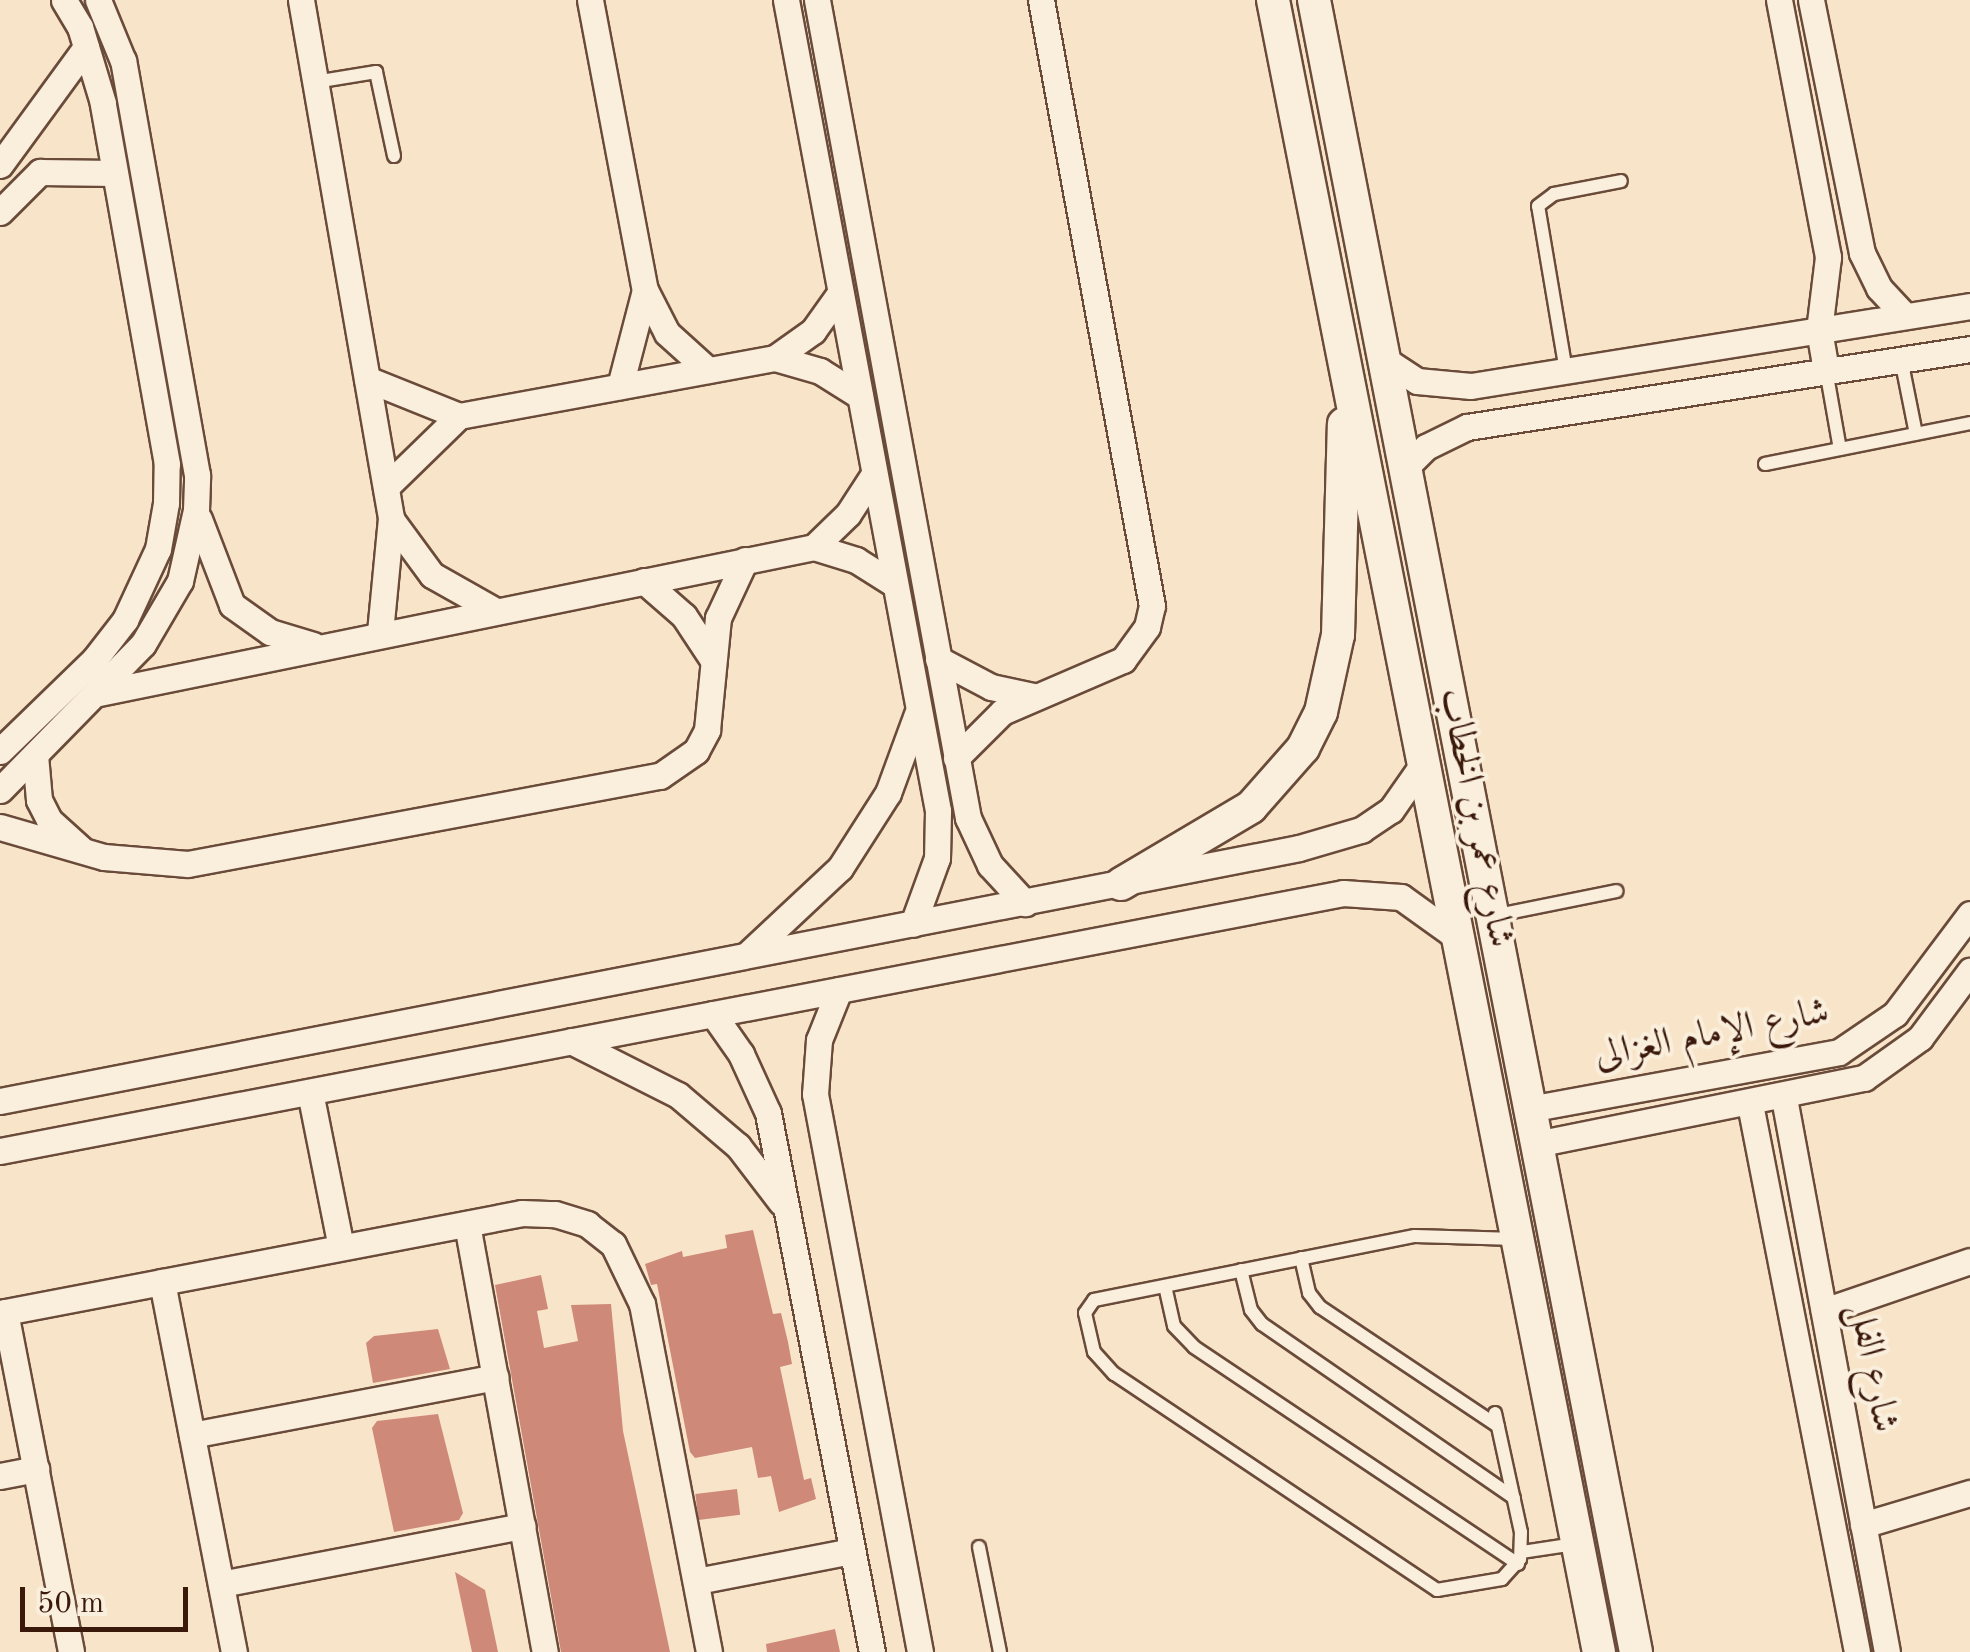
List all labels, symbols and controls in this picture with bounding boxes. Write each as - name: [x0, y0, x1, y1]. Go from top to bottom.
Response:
- street label: شارع عمر بن الخطاب: [1428, 684, 1522, 952]
- street label: شارع الإمام الغزالى: [1591, 990, 1833, 1080]
- street label: شارع الفل: [1837, 1300, 1907, 1436]
- scale bar: [25, 1567, 192, 1629]
- text: 50 m: [37, 1589, 104, 1619]

